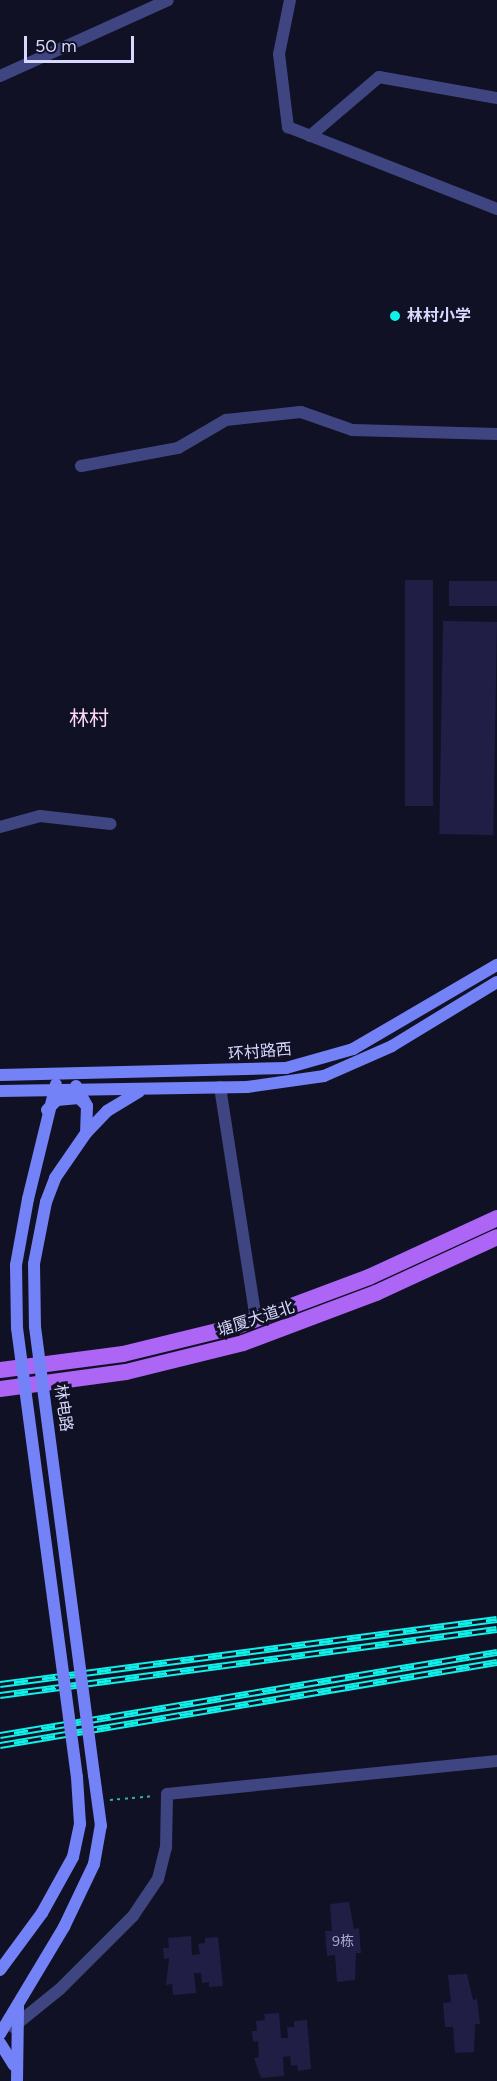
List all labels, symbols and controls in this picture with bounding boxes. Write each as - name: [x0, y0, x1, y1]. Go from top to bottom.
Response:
- scale bar: [27, 24, 136, 62]
- text: 50 m: [35, 35, 77, 57]
- place label: 林村小学: [407, 306, 471, 326]
- marker: 林村小学: [388, 309, 402, 323]
- district label: 林村: [69, 706, 109, 730]
- street label: 环村路西: [227, 1040, 293, 1064]
- street label: 塘厦大道北: [215, 1298, 297, 1340]
- street label: 林电路: [50, 1383, 76, 1433]
- house number: 9栋: [332, 1934, 354, 1950]

